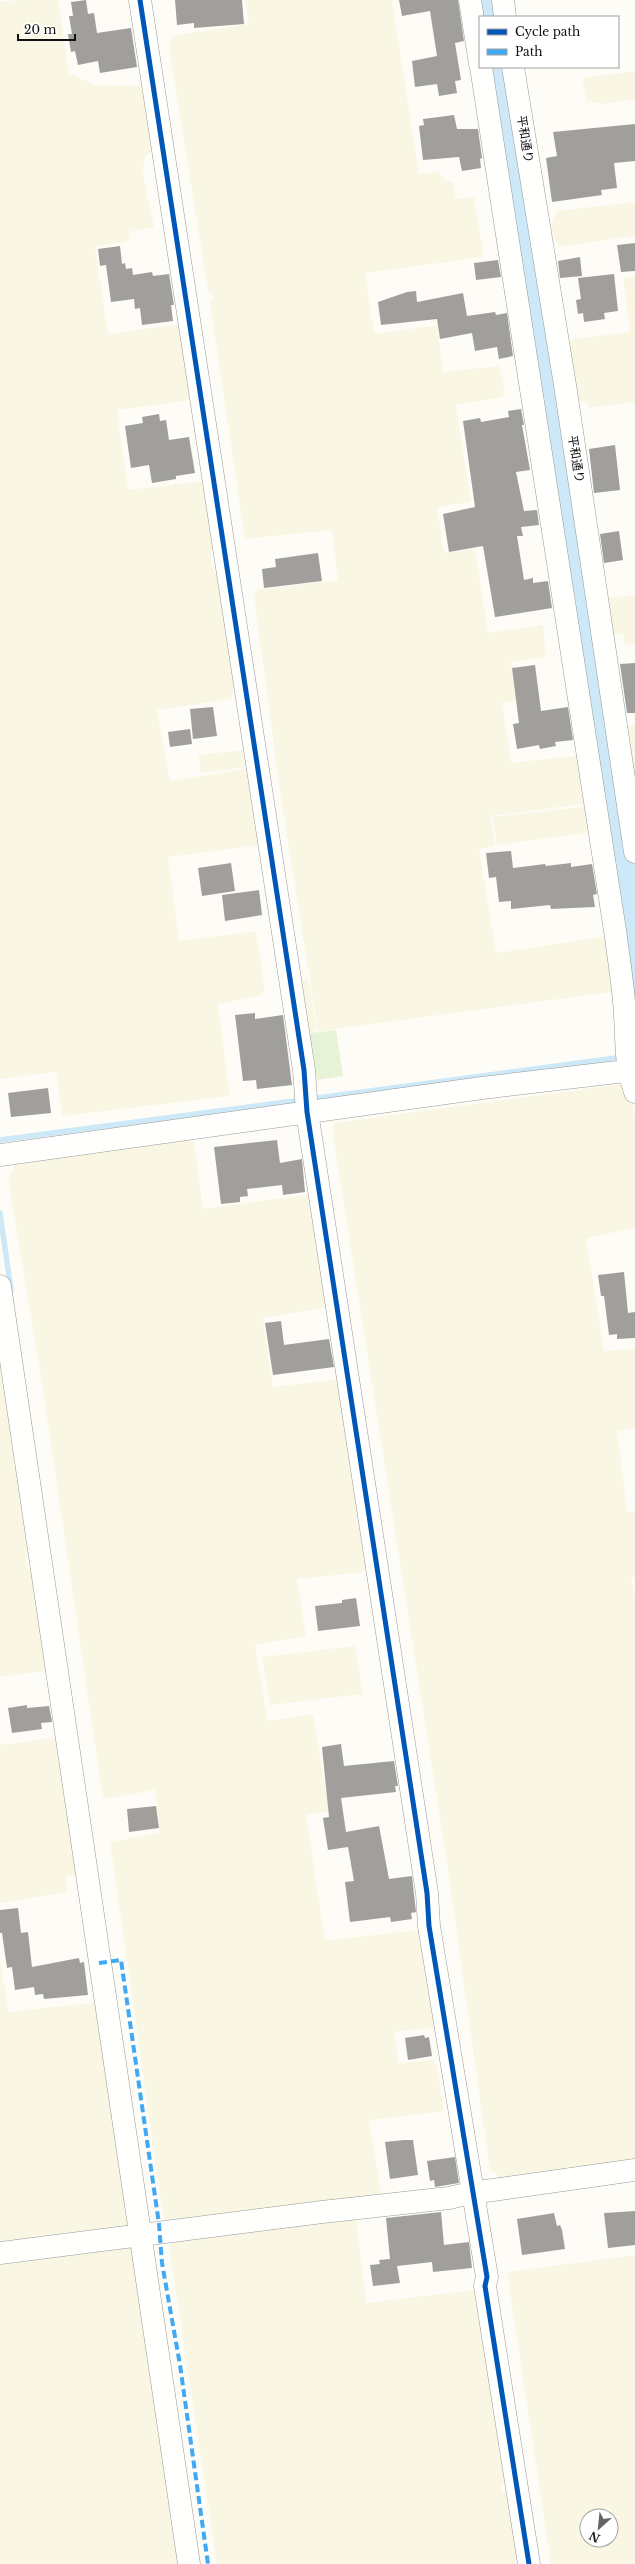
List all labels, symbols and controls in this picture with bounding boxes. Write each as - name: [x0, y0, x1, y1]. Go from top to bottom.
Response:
- scale bar: [18, 16, 75, 42]
- legend: [479, 16, 619, 68]
- text: 20 m: [24, 22, 56, 37]
- text: Cycle path: [515, 24, 580, 39]
- text: Path: [515, 44, 543, 59]
- street label: 平和通り: [514, 114, 537, 164]
- street label: 平和通り: [565, 434, 588, 484]
- north arrow: [579, 2508, 619, 2548]
- text: N: [586, 2528, 602, 2545]

